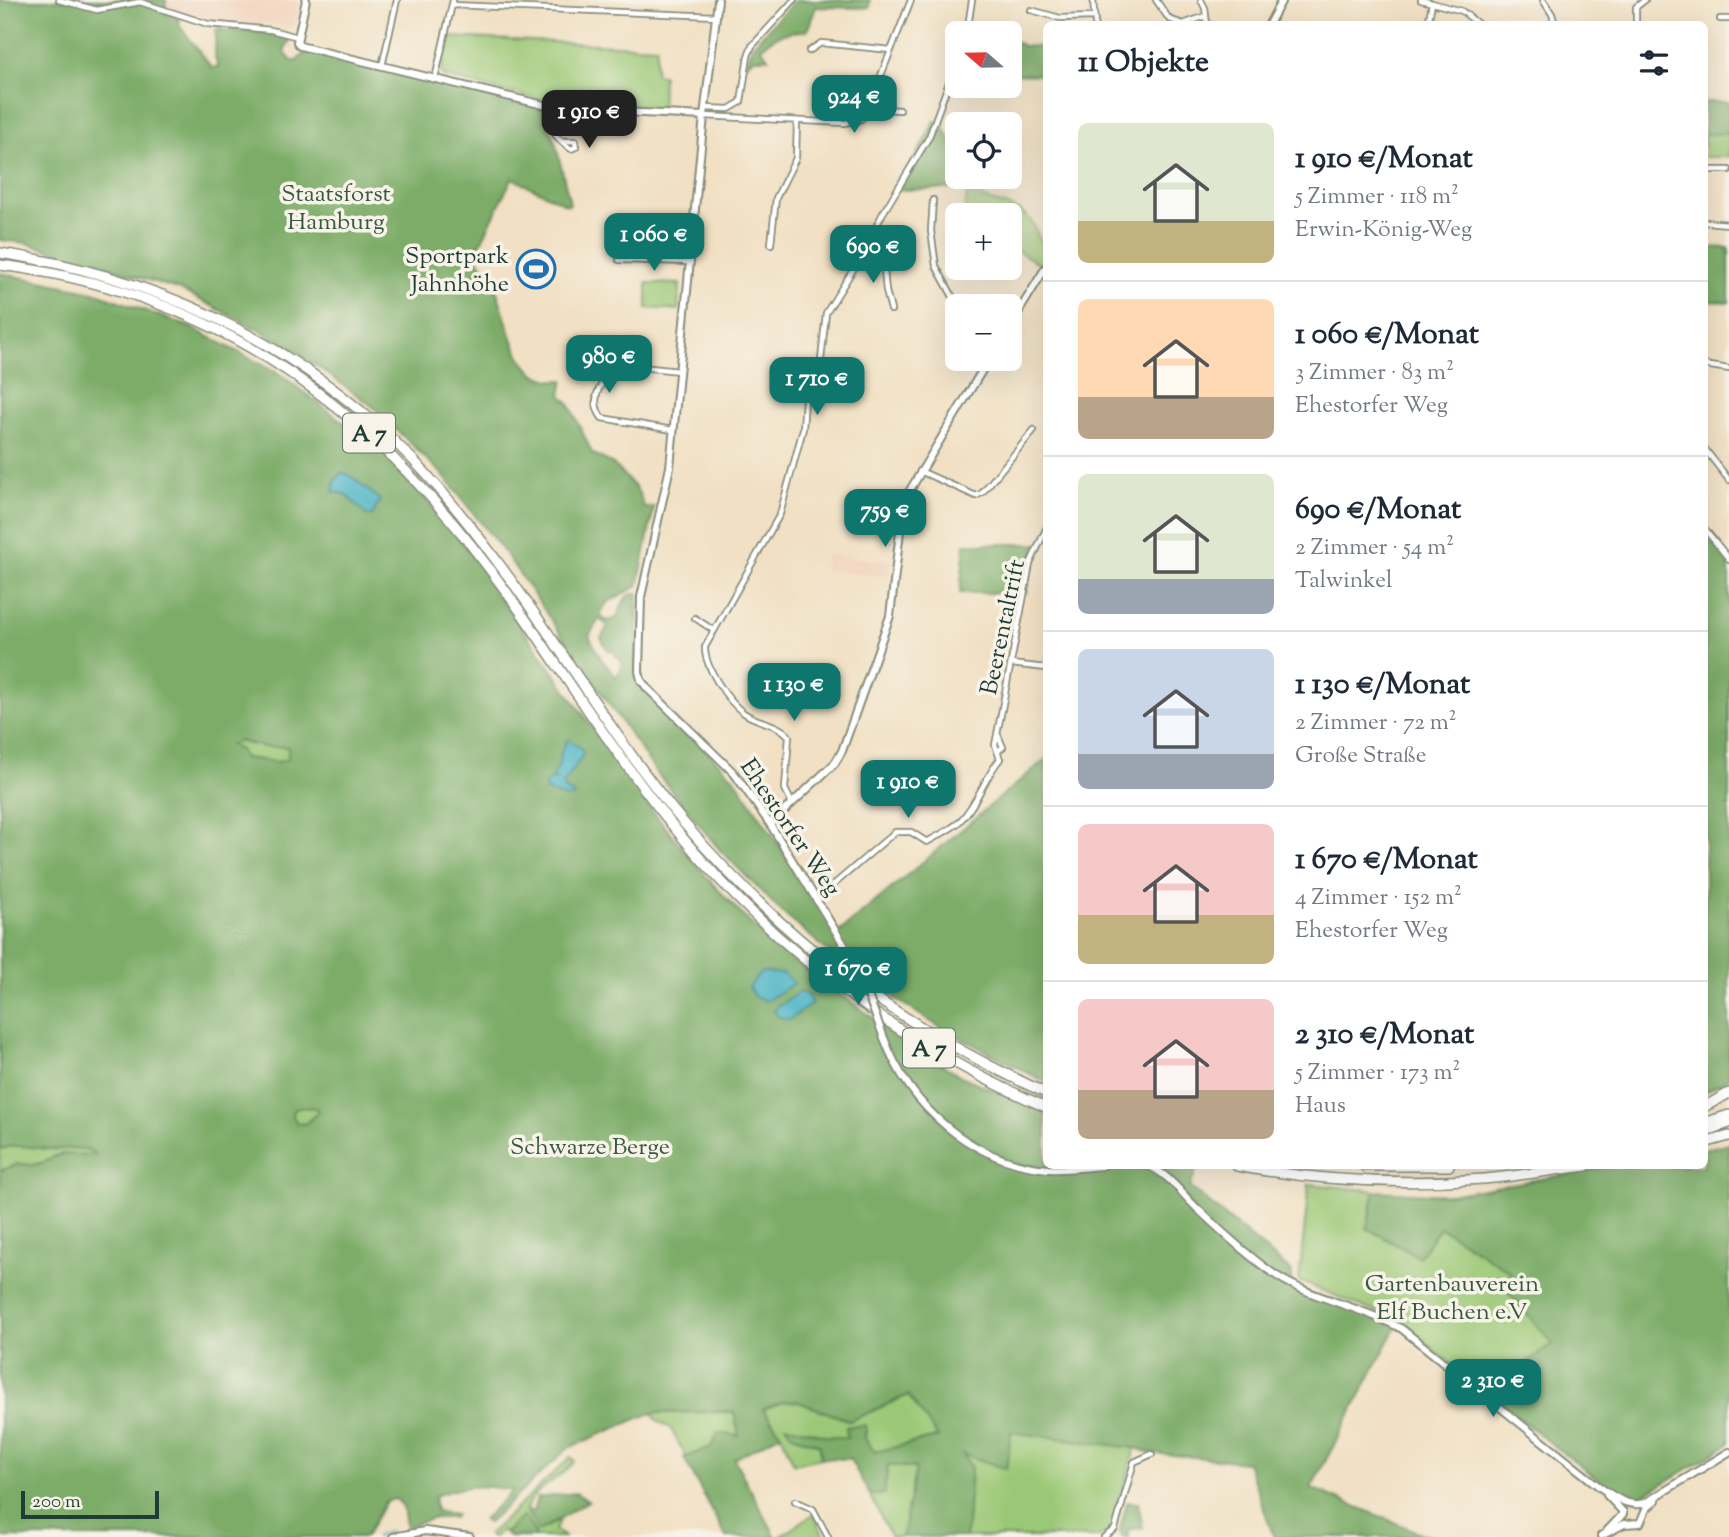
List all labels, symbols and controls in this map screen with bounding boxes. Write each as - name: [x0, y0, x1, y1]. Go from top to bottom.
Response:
- north arrow: [945, 21, 1022, 98]
- map controls: [945, 21, 1022, 371]
- text: 11 Objekte: [1078, 42, 1209, 85]
- icon: filters: [1635, 44, 1673, 82]
- pin: 924 €: [805, 76, 903, 135]
- text: 924 €: [828, 81, 880, 114]
- pin: 1 910 €: [524, 90, 654, 150]
- text: 1 910 €: [558, 96, 620, 129]
- button: locate: [945, 112, 1022, 189]
- text: 1 910 €/Monat: [1295, 138, 1473, 181]
- icon: home: [1134, 151, 1218, 235]
- park label: Staatsforst Hamburg: [281, 178, 391, 240]
- text: 5 Zimmer · 118 m²: [1295, 181, 1459, 214]
- button: +: [945, 203, 1022, 280]
- pin: 1 060 €: [589, 214, 719, 273]
- text: Erwin-König-Weg: [1295, 214, 1472, 247]
- text: 1 060 €: [620, 219, 688, 252]
- pin: 690 €: [824, 226, 922, 285]
- text: 690 €: [846, 231, 900, 264]
- place label: Sportpark Jahnhöhe: [405, 240, 509, 302]
- sports icon: Sportpark Jahnhöhe: [515, 248, 557, 290]
- button: −: [945, 294, 1022, 371]
- text: 1 060 €/Monat: [1295, 314, 1479, 357]
- icon: home: [1134, 327, 1218, 411]
- pin: 980 €: [560, 336, 658, 395]
- text: 980 €: [582, 341, 636, 374]
- text: 3 Zimmer · 83 m²: [1295, 357, 1454, 390]
- pin: 1 710 €: [752, 358, 882, 417]
- text: 1 710 €: [785, 363, 849, 396]
- text: Ehestorfer Weg: [1295, 390, 1448, 423]
- road number: A 7: [343, 414, 395, 452]
- text: 690 €/Monat: [1295, 489, 1461, 532]
- pin: 759 €: [836, 490, 934, 549]
- text: 759 €: [860, 495, 910, 528]
- icon: home: [1134, 502, 1218, 586]
- text: 2 Zimmer · 54 m²: [1295, 532, 1454, 565]
- street label: Beerentaltrift: [973, 556, 1035, 698]
- text: Talwinkel: [1295, 565, 1392, 598]
- pin: 1 130 €: [729, 664, 859, 723]
- text: 1 130 €/Monat: [1295, 664, 1470, 707]
- text: 1 130 €: [764, 669, 824, 702]
- icon: home: [1134, 677, 1218, 761]
- text: 2 Zimmer · 72 m²: [1295, 707, 1457, 740]
- text: Große Straße: [1295, 740, 1426, 773]
- street label: Ehestorfer Weg: [731, 752, 848, 904]
- pin: 1 910 €: [843, 760, 973, 820]
- text: 1 910 €: [877, 766, 939, 799]
- text: 1 670 €/Monat: [1295, 839, 1478, 882]
- icon: home: [1134, 852, 1218, 936]
- text: 4 Zimmer · 152 m²: [1295, 882, 1462, 915]
- text: Ehestorfer Weg: [1295, 915, 1448, 948]
- pin: 1 670 €: [793, 948, 923, 1007]
- text: 1 670 €: [825, 953, 891, 986]
- text: 2 310 €/Monat: [1295, 1014, 1474, 1057]
- icon: home: [1134, 1027, 1218, 1111]
- road number: A 7: [903, 1028, 955, 1068]
- text: 5 Zimmer · 173 m²: [1295, 1057, 1460, 1090]
- text: Haus: [1295, 1090, 1346, 1123]
- park label: Schwarze Berge: [510, 1131, 670, 1165]
- park label: Gartenbauverein Elf Buchen e.V: [1365, 1268, 1539, 1330]
- pin: 2 310 €: [1428, 1360, 1558, 1419]
- text: 2 310 €: [1461, 1365, 1525, 1398]
- scale bar: [21, 1488, 159, 1520]
- text: 200 m: [32, 1489, 81, 1516]

